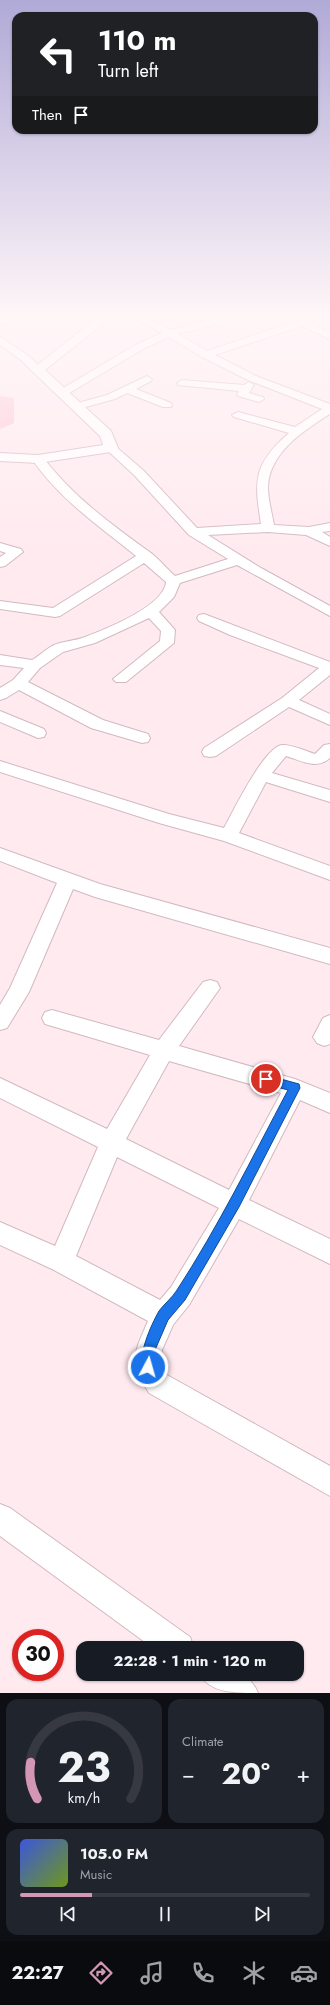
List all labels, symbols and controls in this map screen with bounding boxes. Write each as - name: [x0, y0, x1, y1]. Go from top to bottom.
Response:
- text: 110 m: [98, 20, 176, 61]
- icon: left: [32, 28, 84, 80]
- text: Turn left: [98, 58, 158, 84]
- text: Then: [32, 104, 62, 126]
- icon: arrive: [70, 104, 92, 126]
- pin: [249, 1062, 283, 1096]
- icon: arrive: [255, 1068, 277, 1090]
- position arrow: [127, 1346, 169, 1388]
- speed limit sign: 30: [12, 1629, 64, 1681]
- text: 22:28 · 1 min · 120 m: [114, 1650, 266, 1672]
- text: Climate: [182, 1732, 223, 1751]
- text: 23: [57, 1737, 111, 1798]
- text: 20°: [222, 1752, 270, 1795]
- text: −: [182, 1758, 195, 1790]
- text: +: [296, 1758, 310, 1790]
- text: km/h: [68, 1788, 100, 1808]
- text: 105.0 FM: [80, 1843, 148, 1865]
- text: Music: [80, 1865, 112, 1884]
- icon: previous: [57, 1903, 79, 1925]
- icon: pause: [154, 1903, 176, 1925]
- icon: next: [251, 1903, 273, 1925]
- icon: directions: [87, 1959, 115, 1987]
- icon: music: [138, 1959, 166, 1987]
- icon: phone: [189, 1959, 217, 1987]
- icon: climate: [240, 1959, 268, 1987]
- icon: car: [290, 1959, 318, 1987]
- text: 22:27: [11, 1960, 64, 1986]

